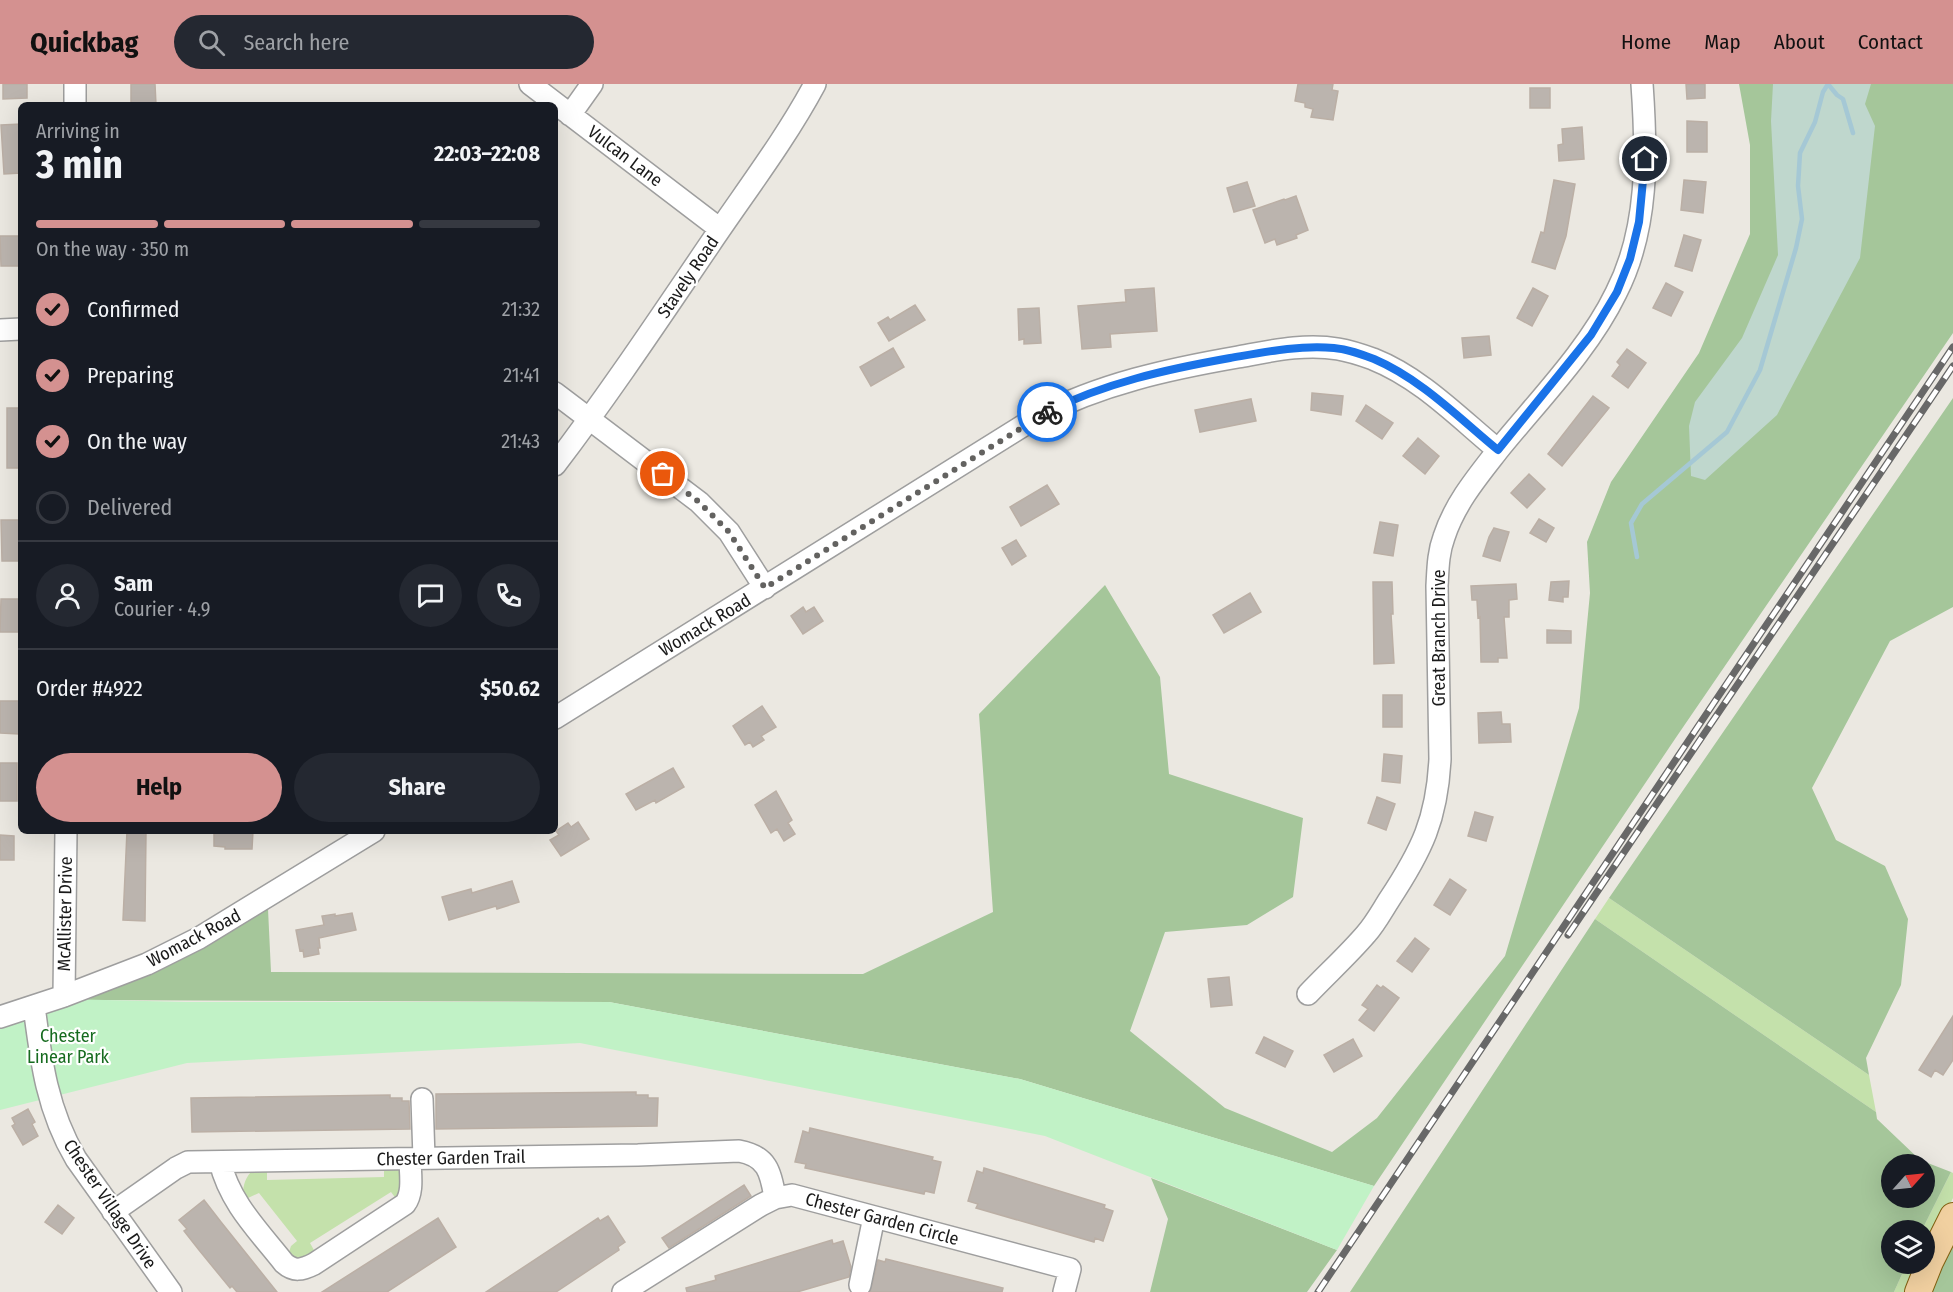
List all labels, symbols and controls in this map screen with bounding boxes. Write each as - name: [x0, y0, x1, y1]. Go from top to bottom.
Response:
- search box: [174, 15, 594, 69]
- text: Quickbag: [30, 26, 138, 59]
- icon: search: [195, 26, 228, 59]
- text: Search here: [243, 29, 349, 56]
- text: Home: [1621, 29, 1671, 55]
- text: Map: [1704, 29, 1741, 55]
- text: About: [1774, 29, 1825, 55]
- text: Contact: [1858, 29, 1923, 55]
- text: Arriving in: [36, 119, 120, 143]
- street label: Vulcan Lane: [583, 121, 667, 191]
- pin: [1619, 133, 1670, 184]
- text: 22:03–22:08: [434, 140, 540, 167]
- text: 3 min: [36, 142, 123, 188]
- icon: home: [1628, 142, 1661, 175]
- street label: Stavely Road: [653, 232, 723, 322]
- text: On the way · 350 m: [36, 237, 189, 261]
- icon: check: [36, 293, 69, 326]
- text: Confirmed: [87, 296, 180, 323]
- text: 21:32: [502, 297, 540, 321]
- icon: check: [36, 359, 69, 392]
- text: Preparing: [87, 362, 173, 389]
- text: 21:41: [503, 363, 540, 387]
- courier: [1017, 382, 1077, 442]
- icon: bike: [1031, 396, 1064, 429]
- icon: check: [36, 425, 69, 458]
- text: On the way: [87, 428, 187, 455]
- text: 21:43: [501, 429, 540, 453]
- pin: [637, 448, 688, 499]
- icon: bag: [646, 457, 679, 490]
- text: Delivered: [87, 494, 172, 521]
- button: person: [36, 564, 99, 627]
- button: chat: [399, 564, 462, 627]
- button: phone: [477, 564, 540, 627]
- street label: Great Branch Drive: [1428, 569, 1450, 707]
- text: Sam: [114, 570, 153, 597]
- street label: Womack Road: [655, 589, 755, 661]
- text: Courier · 4.9: [114, 597, 210, 621]
- text: Order #4922: [36, 675, 143, 702]
- text: $50.62: [480, 675, 540, 702]
- button: Help: [36, 753, 282, 822]
- button: Share: [294, 753, 540, 822]
- street label: McAllister Drive: [53, 856, 77, 972]
- street label: Womack Road: [143, 904, 245, 972]
- park label: Chester Linear Park: [27, 1025, 110, 1068]
- street label: Chester Village Drive: [59, 1135, 161, 1273]
- street label: Chester Garden Trail: [376, 1146, 526, 1170]
- north arrow: [1881, 1154, 1935, 1208]
- map controls: [1881, 1154, 1935, 1274]
- street label: Chester Garden Circle: [803, 1188, 961, 1250]
- button: layers: [1881, 1220, 1935, 1274]

